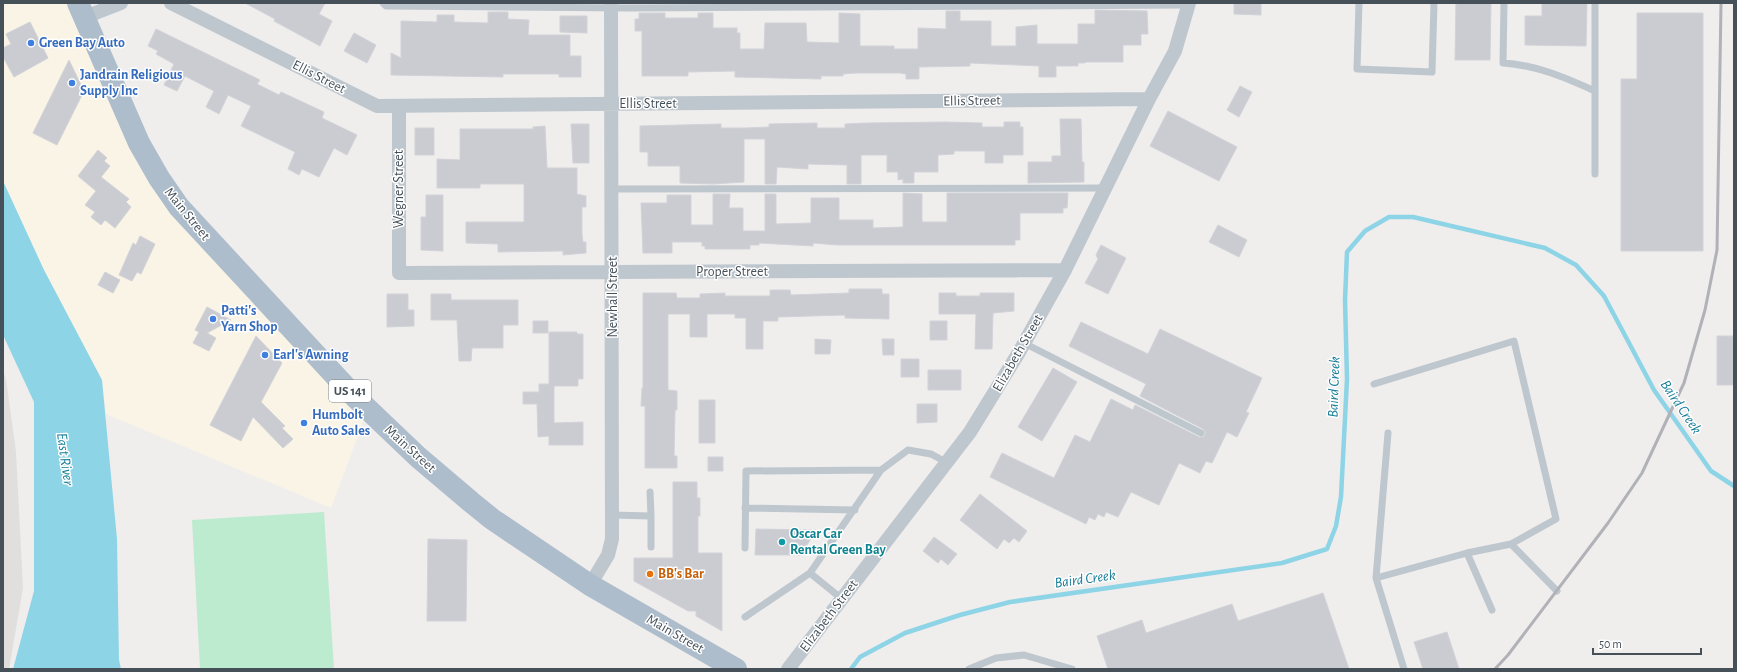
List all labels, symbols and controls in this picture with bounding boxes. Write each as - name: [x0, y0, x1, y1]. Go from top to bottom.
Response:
- place label: Green Bay Auto: [39, 36, 125, 50]
- marker: Green Bay Auto: [26, 38, 36, 48]
- street label: Ellis Street: [290, 58, 348, 97]
- place label: Jandrain Religious Supply Inc: [80, 68, 182, 98]
- marker: Jandrain Religious Supply Inc: [67, 78, 77, 88]
- street label: Ellis Street: [943, 93, 1001, 109]
- street label: Ellis Street: [619, 97, 677, 111]
- street label: Wegner Street: [392, 149, 406, 228]
- street label: Main Street: [162, 185, 213, 243]
- street label: Newhall Street: [606, 256, 620, 338]
- street label: Proper Street: [696, 265, 768, 279]
- place label: Patti's Yarn Shop: [221, 304, 277, 334]
- street label: Elizabeth Street: [990, 312, 1046, 394]
- marker: Patti's Yarn Shop: [208, 314, 218, 324]
- place label: Earl's Awning: [273, 348, 350, 362]
- marker: Earl's Awning: [260, 350, 270, 360]
- water label: Baird Creek: [1325, 356, 1343, 418]
- water label: Baird Creek: [1658, 377, 1704, 437]
- road number: US 141: [329, 380, 371, 402]
- place label: Humbolt Auto Sales: [312, 408, 370, 438]
- marker: Humbolt Auto Sales: [299, 418, 309, 428]
- street label: Main Street: [382, 423, 439, 476]
- water label: East River: [54, 432, 76, 487]
- place label: Oscar Car Rental Green Bay: [790, 527, 887, 557]
- marker: Oscar Car Rental Green Bay: [777, 537, 787, 547]
- place label: BB's Bar: [658, 567, 704, 581]
- water label: Baird Creek: [1054, 567, 1116, 591]
- marker: BB's Bar: [645, 569, 655, 579]
- street label: Elizabeth Street: [797, 577, 861, 655]
- street label: Main Street: [644, 612, 706, 656]
- scale bar: [1593, 630, 1701, 656]
- text: 50 m: [1599, 638, 1622, 650]

